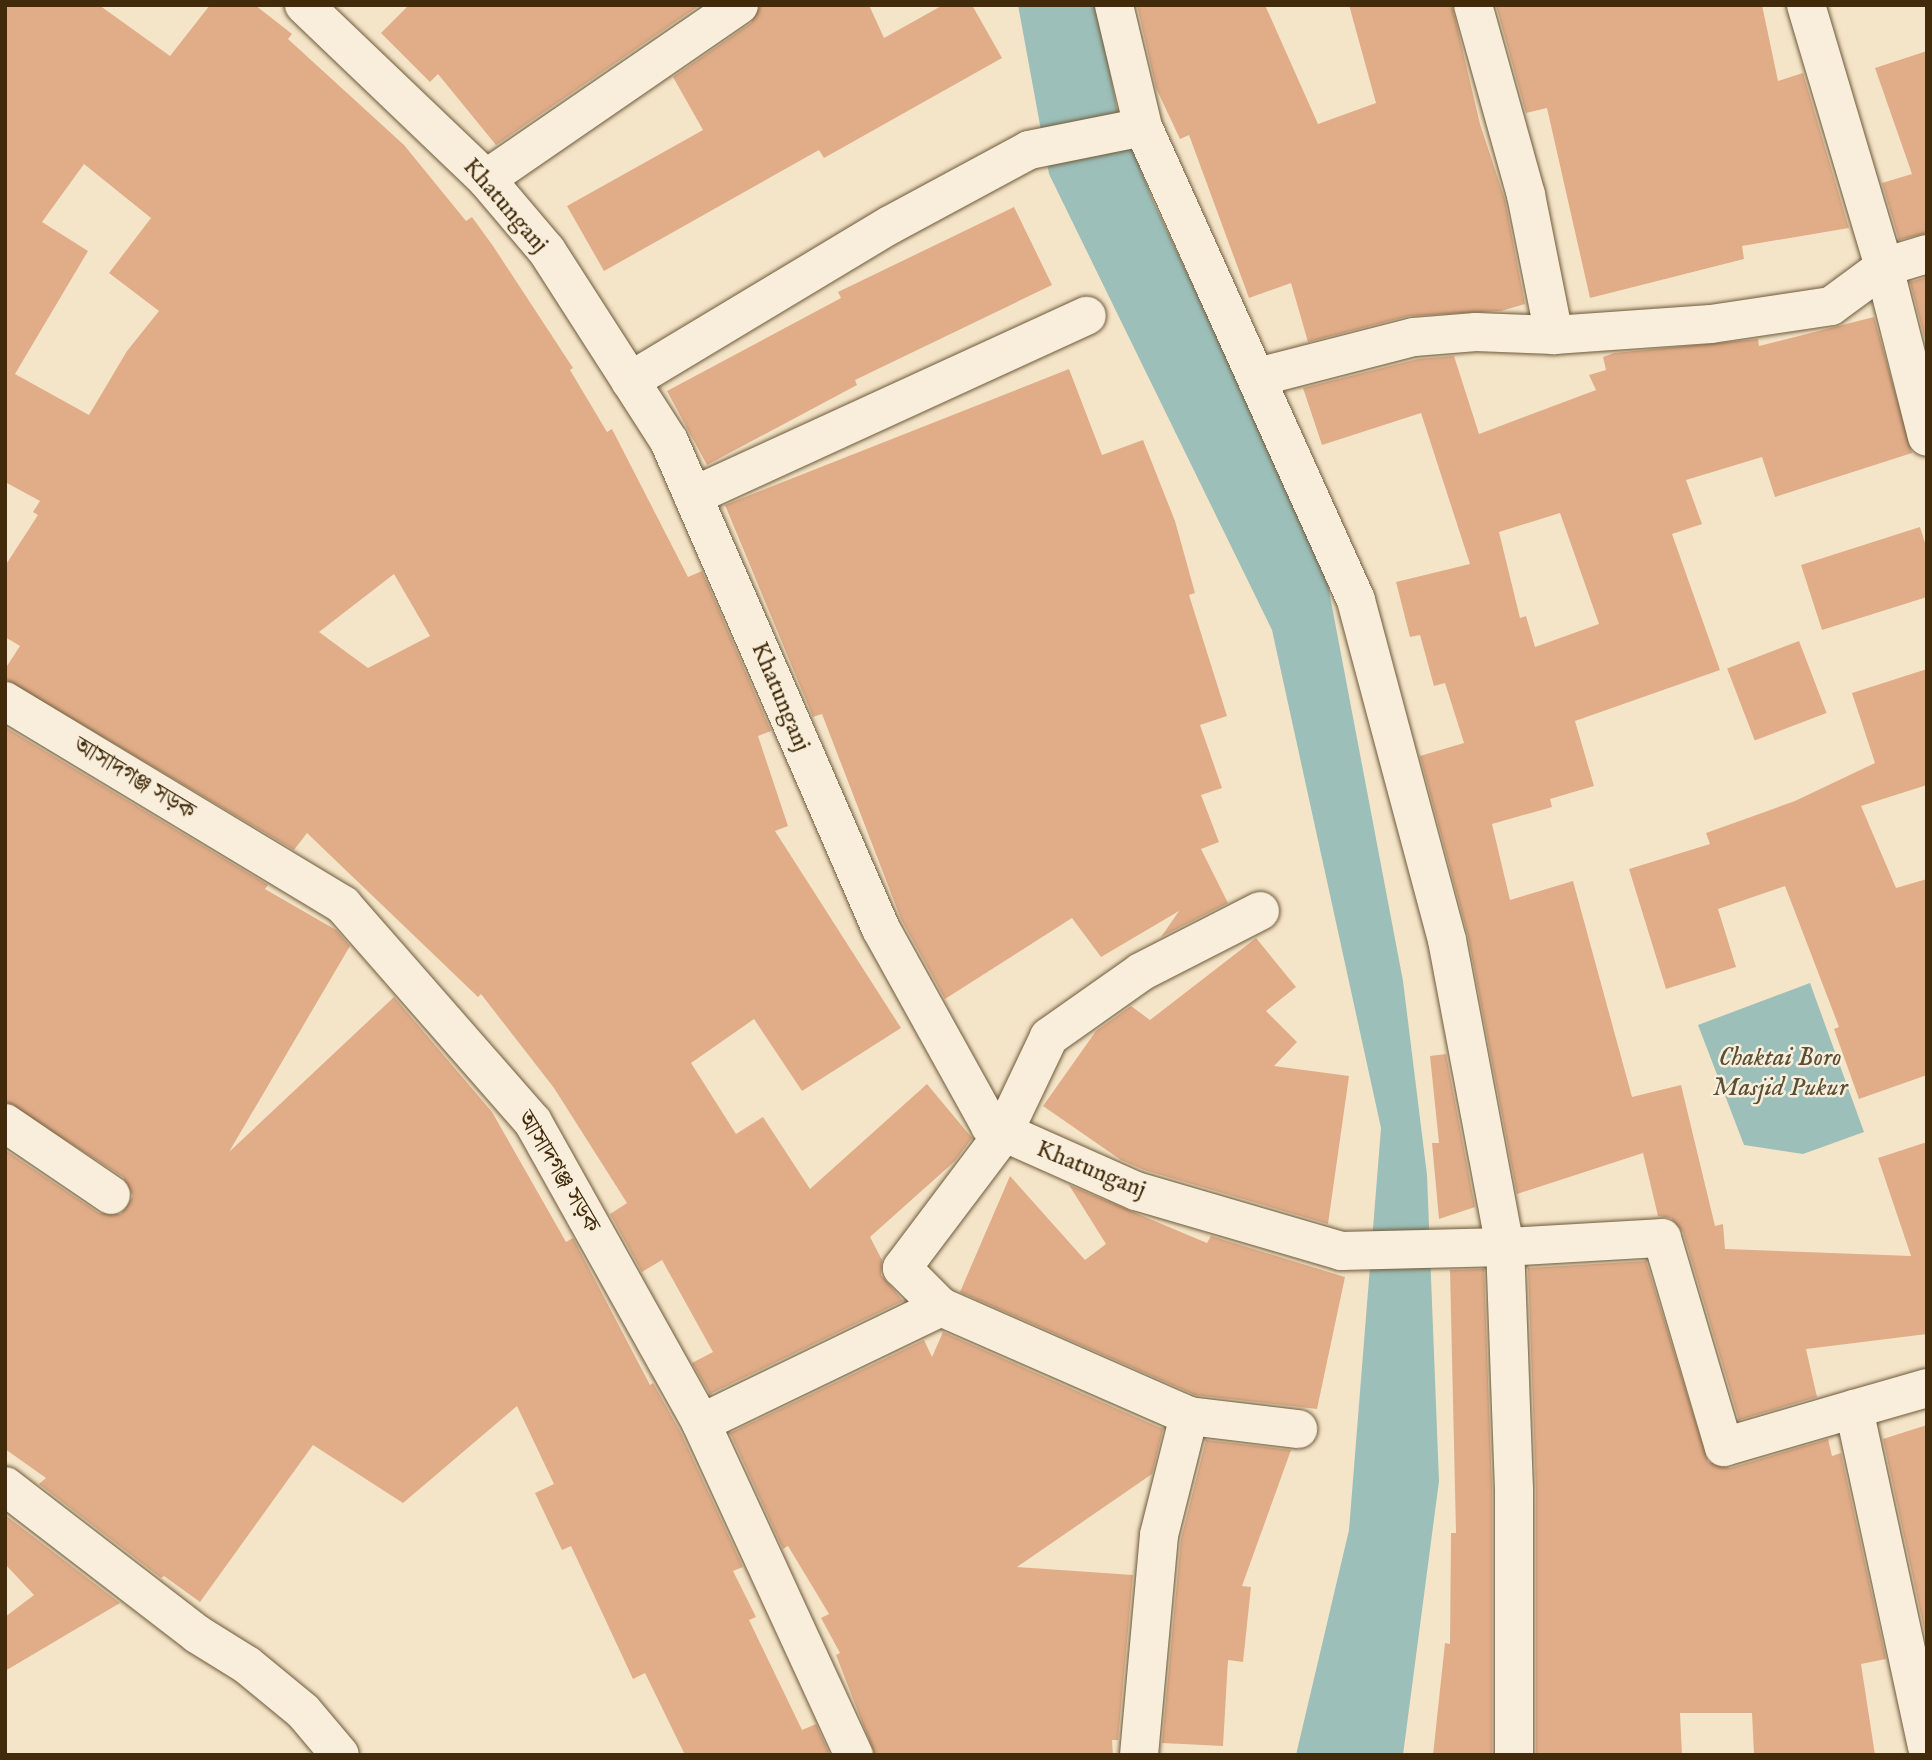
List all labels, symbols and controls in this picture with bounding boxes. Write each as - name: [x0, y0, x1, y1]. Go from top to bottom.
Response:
- street label: Khatunganj: [456, 153, 554, 259]
- street label: Khatunganj: [744, 638, 816, 756]
- street label: আসাদগঞ্জ সড়ক: [68, 731, 200, 827]
- water label: Chaktai Boro Masjid Pukur: [1712, 1042, 1848, 1104]
- street label: আসাদগঞ্জ সড়ক: [510, 1106, 606, 1238]
- street label: Khatunganj: [1032, 1135, 1150, 1205]

